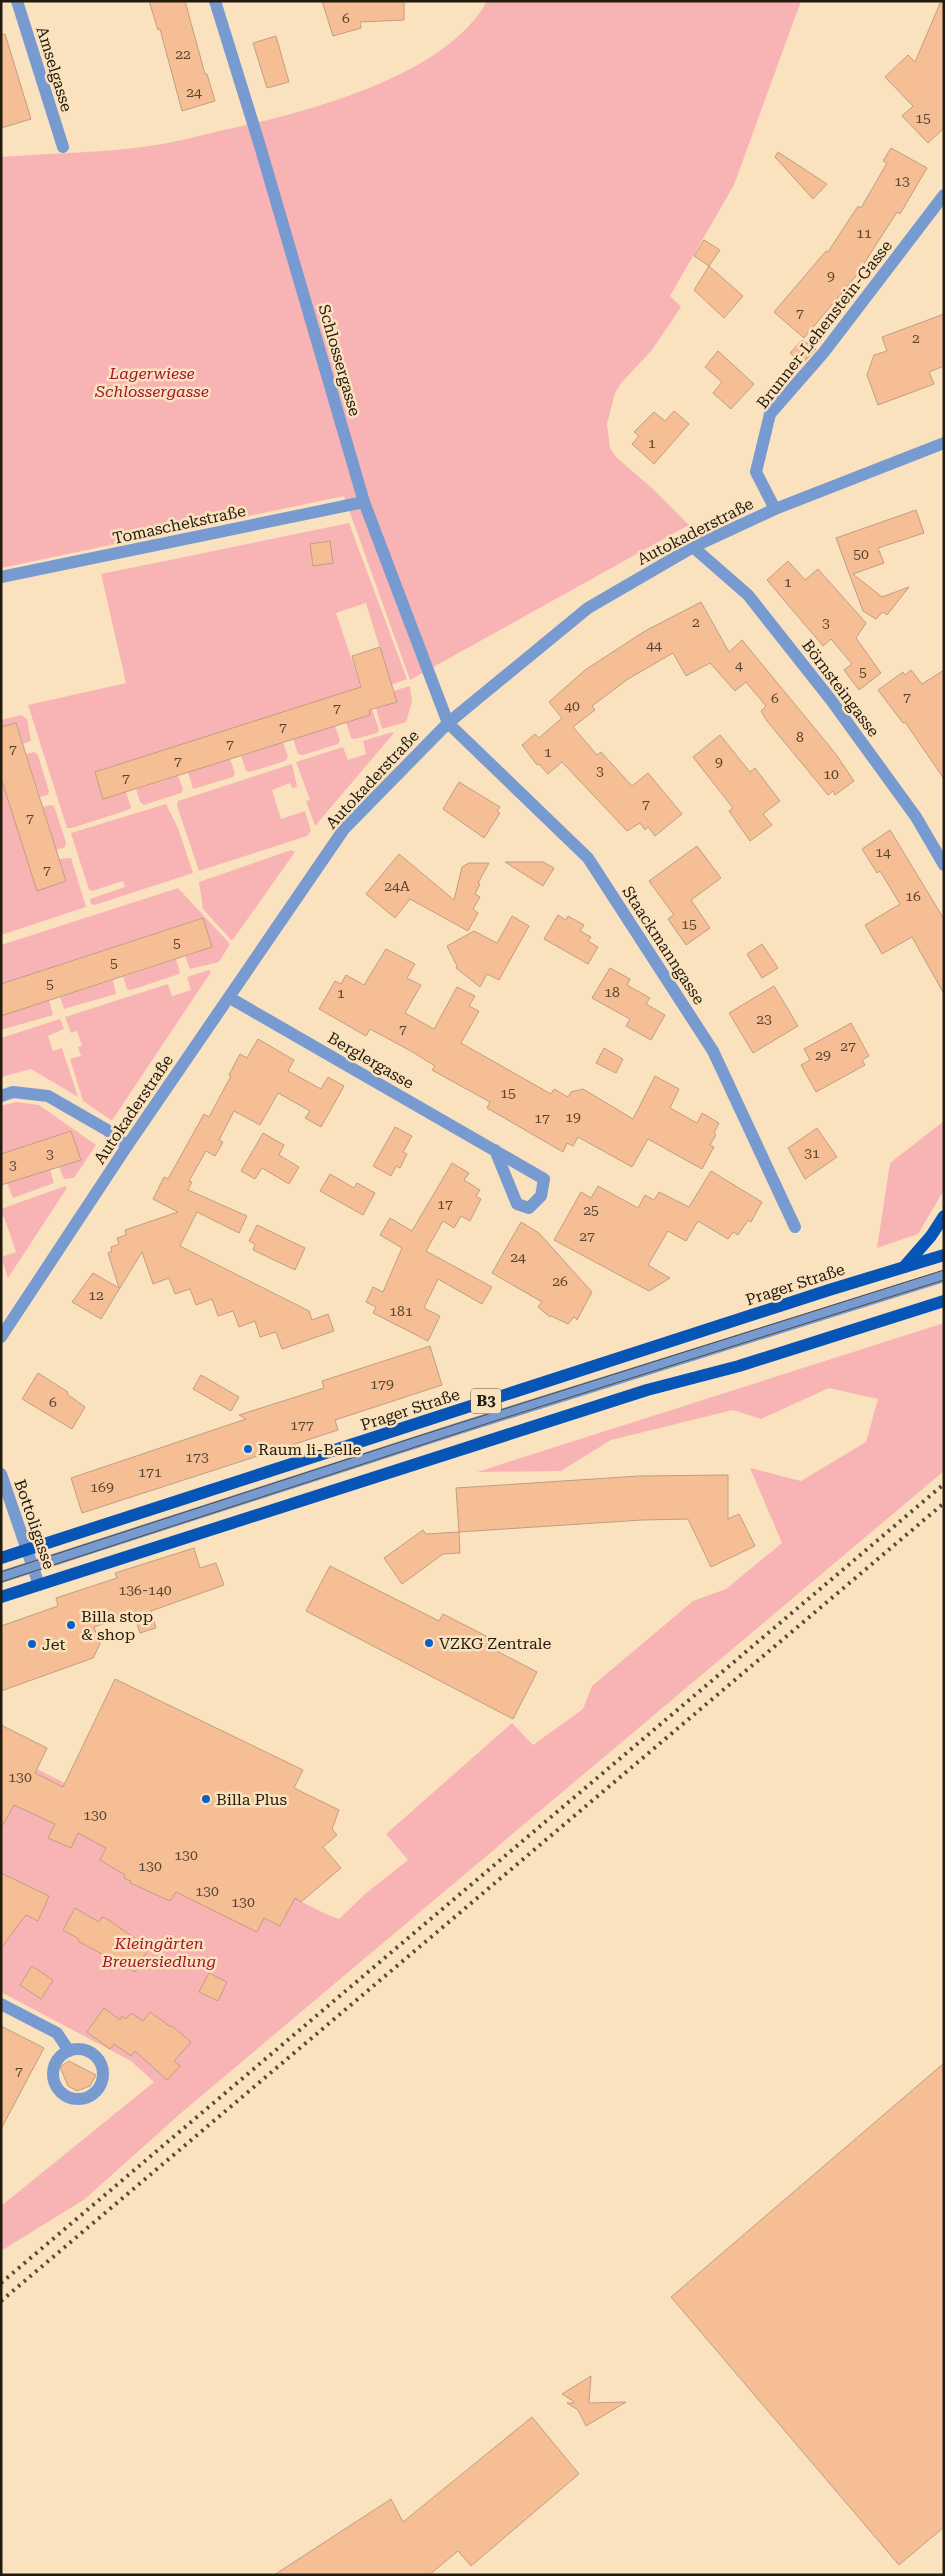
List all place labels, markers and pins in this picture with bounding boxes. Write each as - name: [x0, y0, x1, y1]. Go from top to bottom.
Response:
- place label: Raum li-Belle: [258, 1440, 362, 1459]
- marker: Raum li-Belle: [242, 1443, 254, 1455]
- place label: Billa stop & shop: [81, 1607, 153, 1644]
- marker: Billa stop & shop: [65, 1619, 77, 1631]
- place label: VZKG Zentrale: [439, 1634, 552, 1653]
- place label: Jet: [42, 1635, 66, 1654]
- marker: VZKG Zentrale: [423, 1637, 435, 1649]
- marker: Jet: [26, 1638, 38, 1650]
- place label: Billa Plus: [216, 1790, 288, 1809]
- marker: Billa Plus: [200, 1793, 212, 1805]

